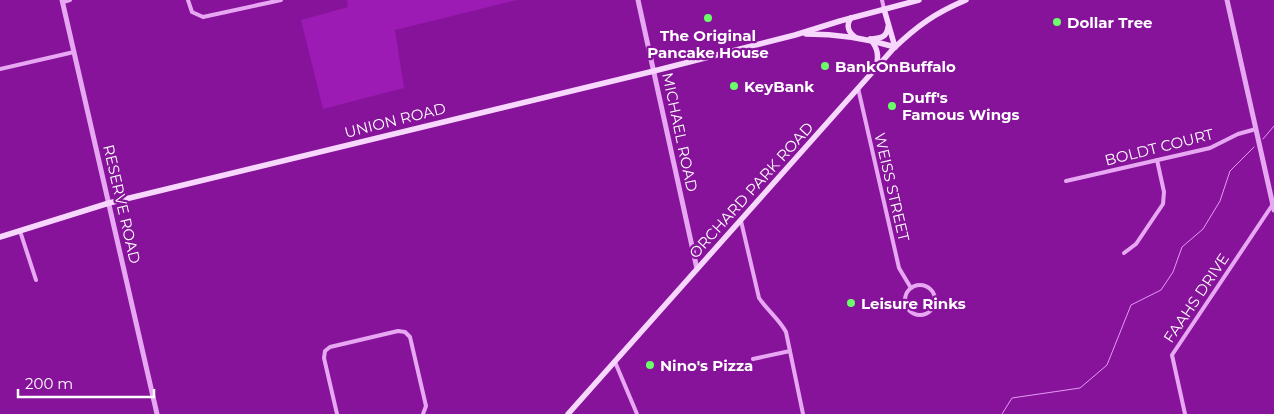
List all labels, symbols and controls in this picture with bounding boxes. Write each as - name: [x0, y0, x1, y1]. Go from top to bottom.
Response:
- marker: The Original Pancake House: [702, 12, 714, 24]
- place label: Dollar Tree: [1067, 13, 1153, 32]
- marker: Dollar Tree: [1051, 16, 1063, 28]
- place label: The Original Pancake House: [647, 26, 769, 62]
- place label: BankOnBuffalo: [835, 57, 956, 76]
- marker: BankOnBuffalo: [819, 60, 831, 72]
- street label: MICHAEL ROAD: [658, 71, 702, 193]
- place label: KeyBank: [744, 77, 814, 96]
- marker: KeyBank: [728, 80, 740, 92]
- place label: Duff's Famous Wings: [902, 88, 1020, 124]
- street label: UNION ROAD: [342, 98, 448, 142]
- marker: Duff's Famous Wings: [886, 100, 898, 112]
- street label: ORCHARD PARK ROAD: [685, 118, 817, 262]
- street label: BOLDT COURT: [1103, 124, 1216, 170]
- street label: WEISS STREET: [870, 131, 914, 243]
- street label: RESERVE ROAD: [99, 143, 145, 265]
- street label: FAAHS DRIVE: [1159, 250, 1233, 346]
- place label: Leisure Rinks: [861, 294, 966, 313]
- marker: Leisure Rinks: [845, 297, 857, 309]
- place label: Nino's Pizza: [660, 356, 753, 375]
- marker: Nino's Pizza: [644, 359, 656, 371]
- scale bar: [18, 366, 154, 398]
- text: 200 m: [25, 374, 73, 393]

